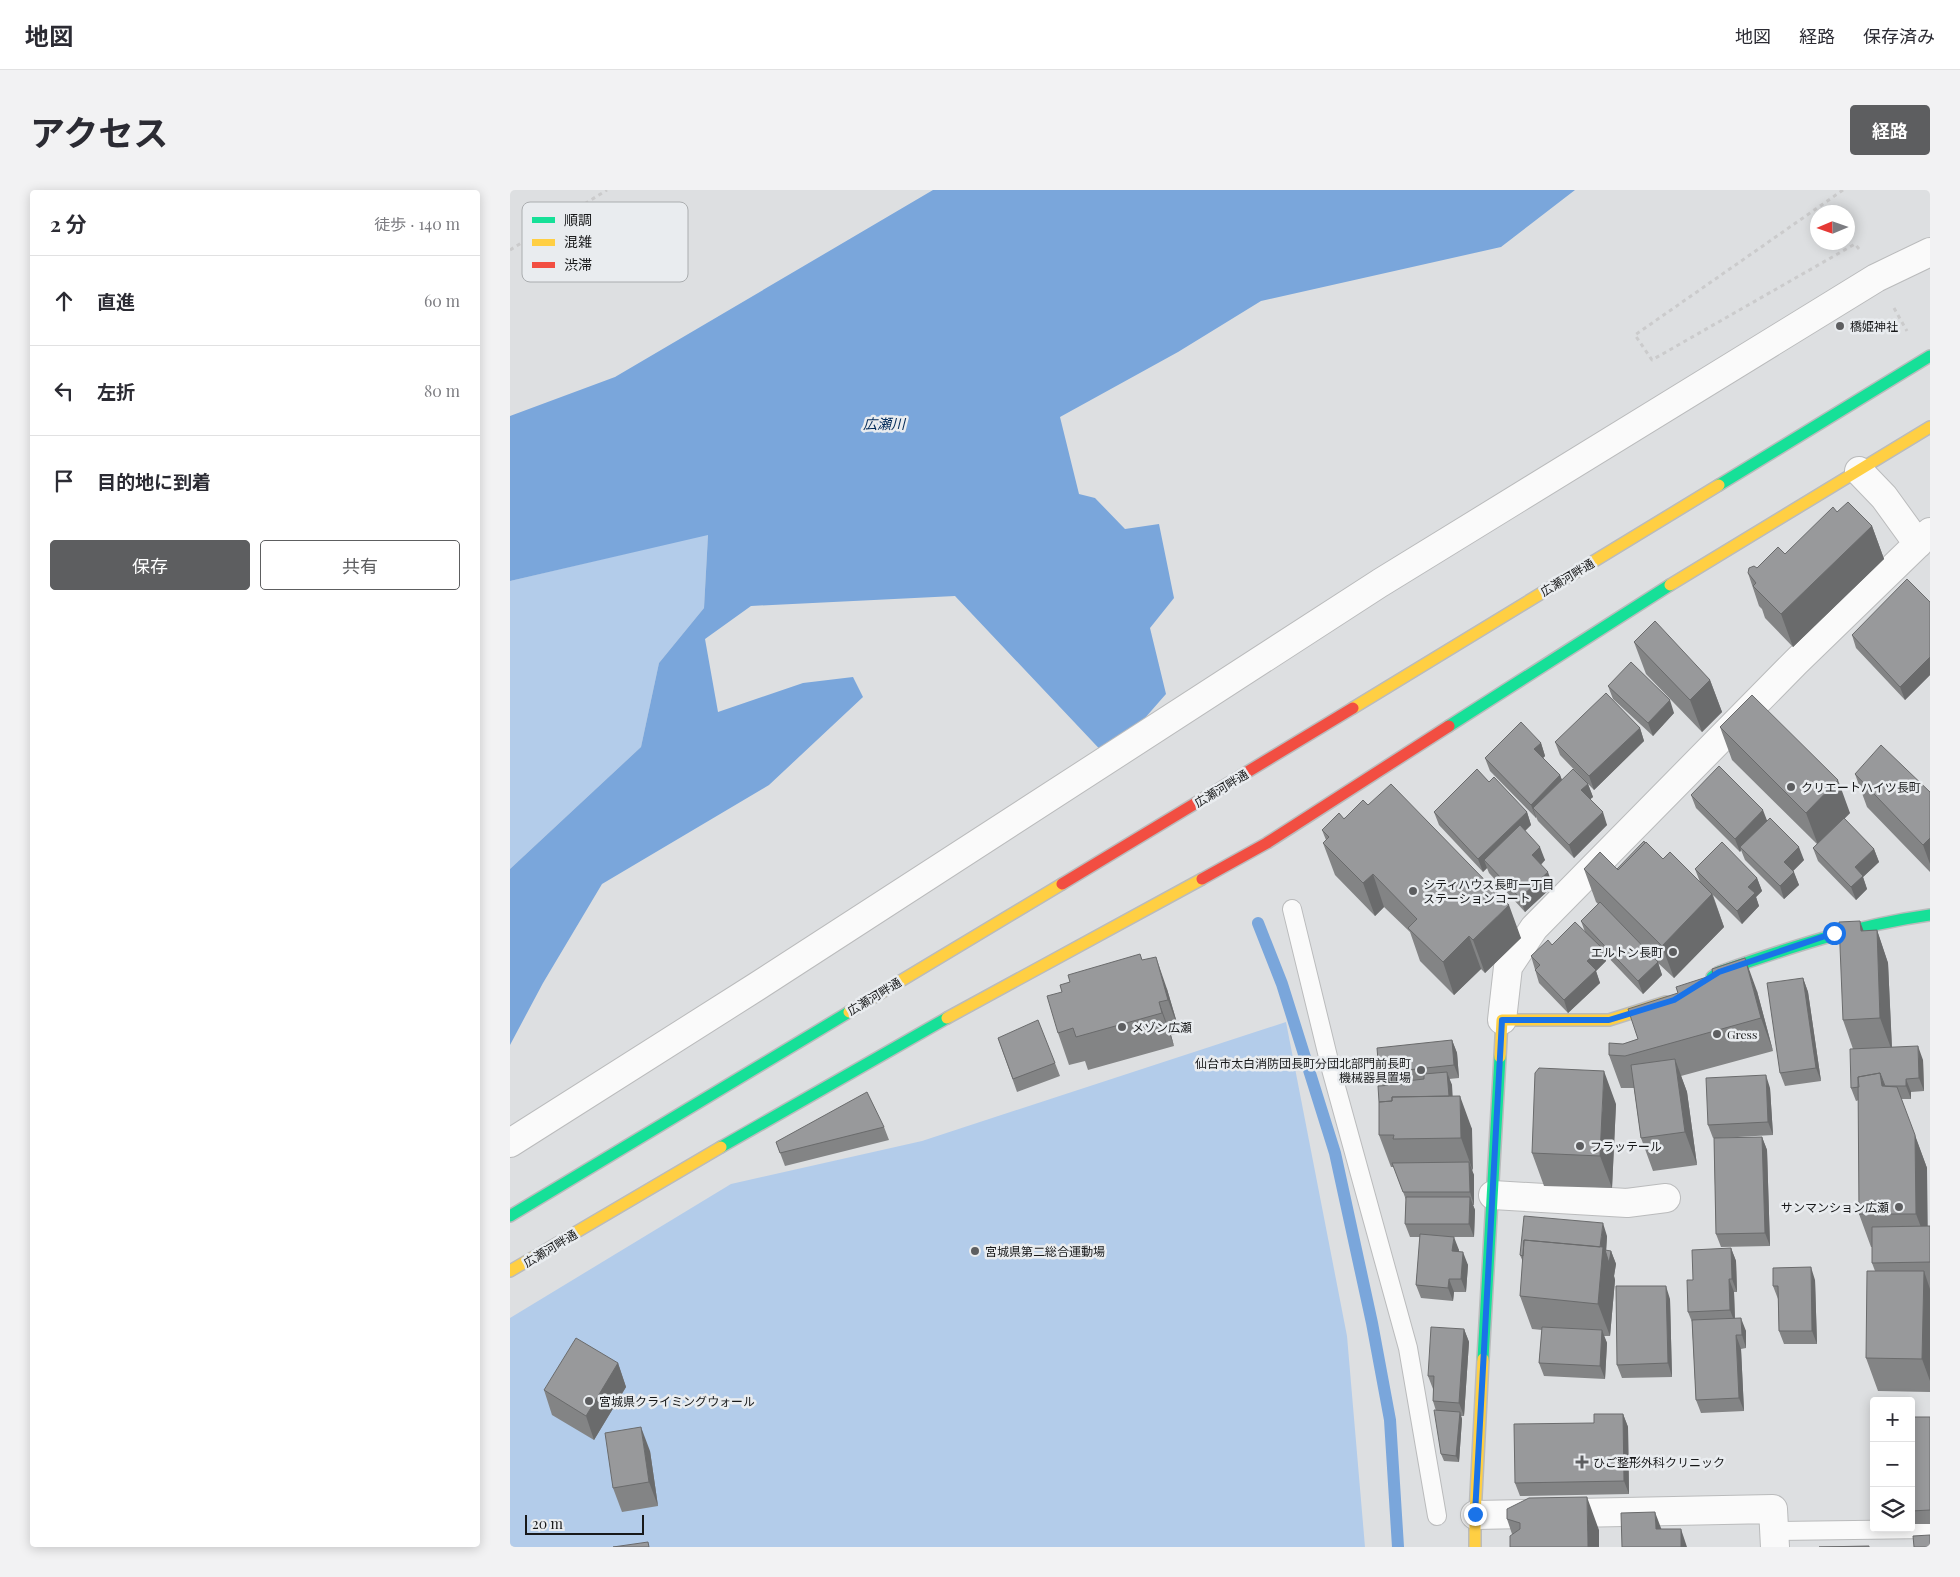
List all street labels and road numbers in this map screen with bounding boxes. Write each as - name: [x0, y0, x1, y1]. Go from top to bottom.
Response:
- street label: 広瀬河畔通: [1537, 555, 1597, 599]
- street label: 広瀬河畔通: [1191, 766, 1251, 810]
- street label: 広瀬河畔通: [844, 974, 904, 1018]
- street label: 広瀬河畔通: [520, 1226, 580, 1270]

